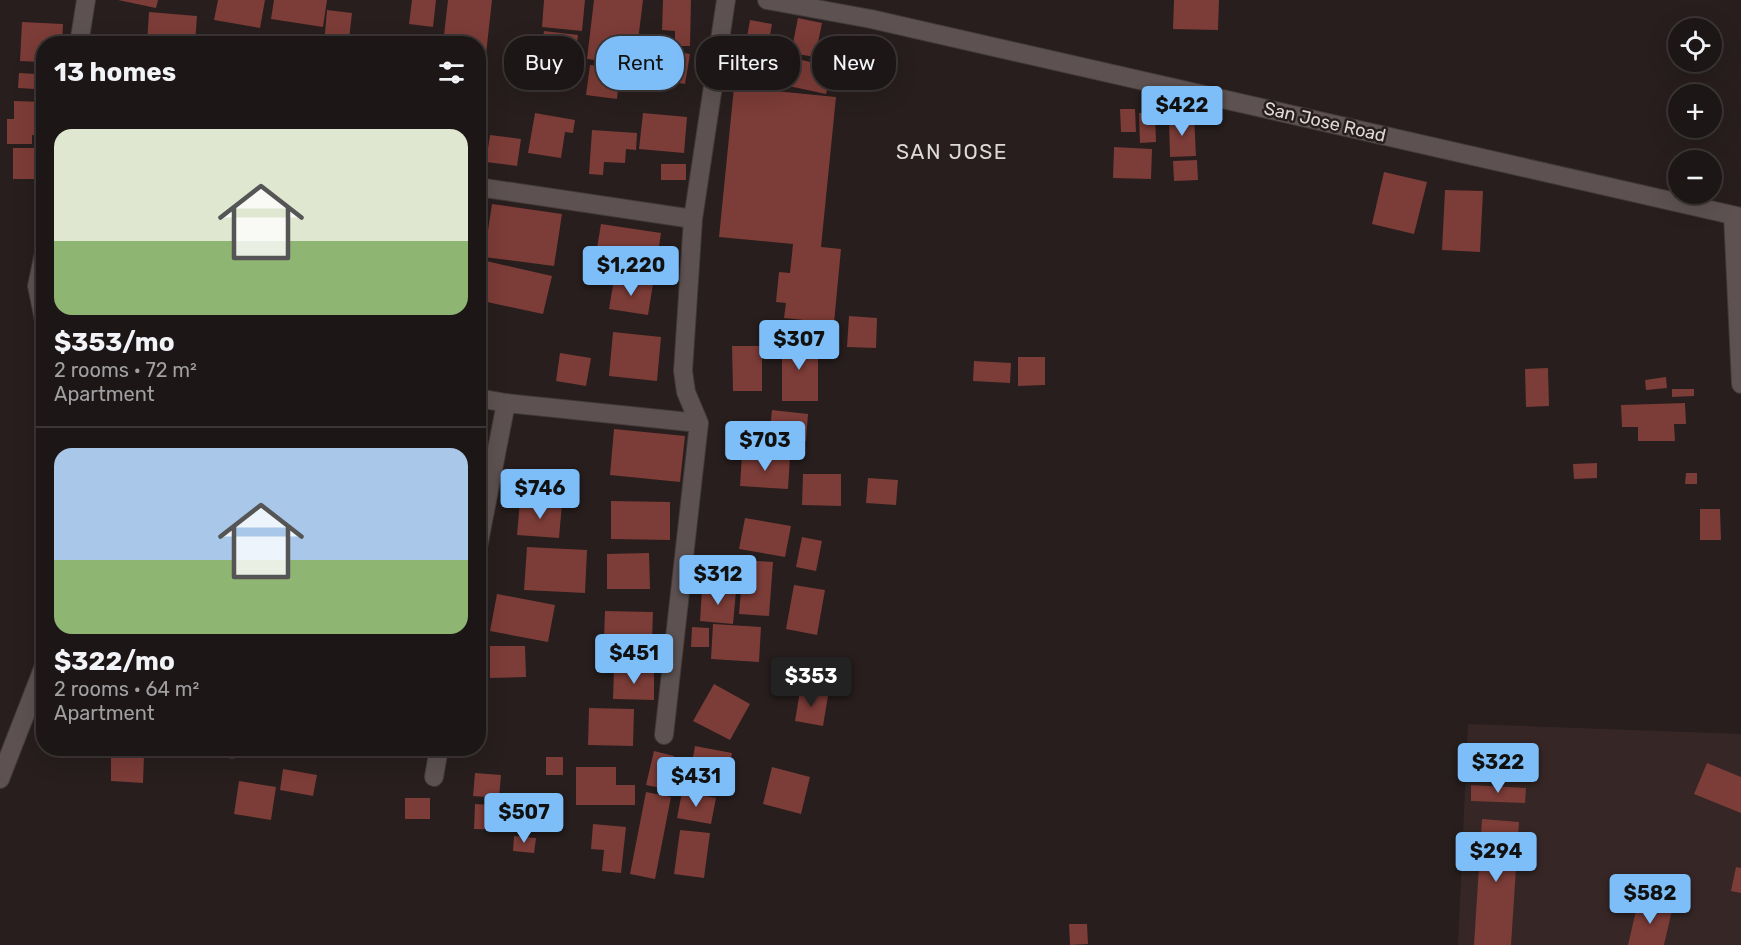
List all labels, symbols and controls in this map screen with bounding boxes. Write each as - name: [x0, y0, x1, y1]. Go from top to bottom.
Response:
- map controls: [1668, 18, 1722, 204]
- button: locate: [1668, 18, 1722, 72]
- chip: Buy: [504, 36, 584, 90]
- chip: Rent: [596, 36, 684, 90]
- chip: Filters: [696, 36, 800, 90]
- chip: New: [812, 36, 896, 90]
- icon: filters: [435, 56, 468, 89]
- text: 13 homes: [54, 57, 176, 88]
- button: +: [1668, 84, 1722, 138]
- pin: $422: [1146, 86, 1218, 137]
- text: $422: [1155, 93, 1209, 117]
- street label: San Jose Road: [1262, 97, 1388, 147]
- district label: SAN JOSE: [896, 139, 1008, 164]
- button: −: [1668, 150, 1722, 204]
- icon: home: [207, 168, 315, 276]
- pin: $1,220: [582, 246, 680, 297]
- text: $1,220: [597, 253, 665, 277]
- pin: $307: [763, 320, 835, 371]
- text: $353/mo: [54, 327, 175, 358]
- text: $307: [773, 327, 825, 351]
- text: 2 rooms · 72 m²: [54, 358, 197, 382]
- text: Apartment: [54, 382, 155, 406]
- pin: $703: [729, 421, 801, 472]
- text: $703: [739, 428, 791, 452]
- pin: $746: [504, 469, 576, 520]
- text: $746: [515, 476, 565, 500]
- icon: home: [207, 487, 315, 595]
- pin: $312: [682, 555, 754, 606]
- text: $312: [693, 562, 743, 586]
- pin: $451: [598, 634, 670, 685]
- text: $451: [609, 641, 659, 665]
- text: $322/mo: [54, 646, 175, 677]
- pin: $353: [775, 657, 847, 708]
- text: $353: [785, 664, 837, 688]
- text: 2 rooms · 64 m²: [54, 677, 199, 701]
- text: Apartment: [54, 701, 155, 725]
- pin: $322: [1462, 743, 1534, 794]
- text: $322: [1472, 750, 1524, 774]
- pin: $431: [660, 757, 732, 808]
- text: $431: [671, 764, 721, 788]
- pin: $507: [488, 793, 560, 844]
- text: $507: [498, 800, 550, 824]
- pin: $294: [1460, 832, 1532, 883]
- text: $294: [1470, 839, 1522, 863]
- pin: $582: [1614, 874, 1686, 925]
- text: $582: [1624, 881, 1676, 905]

